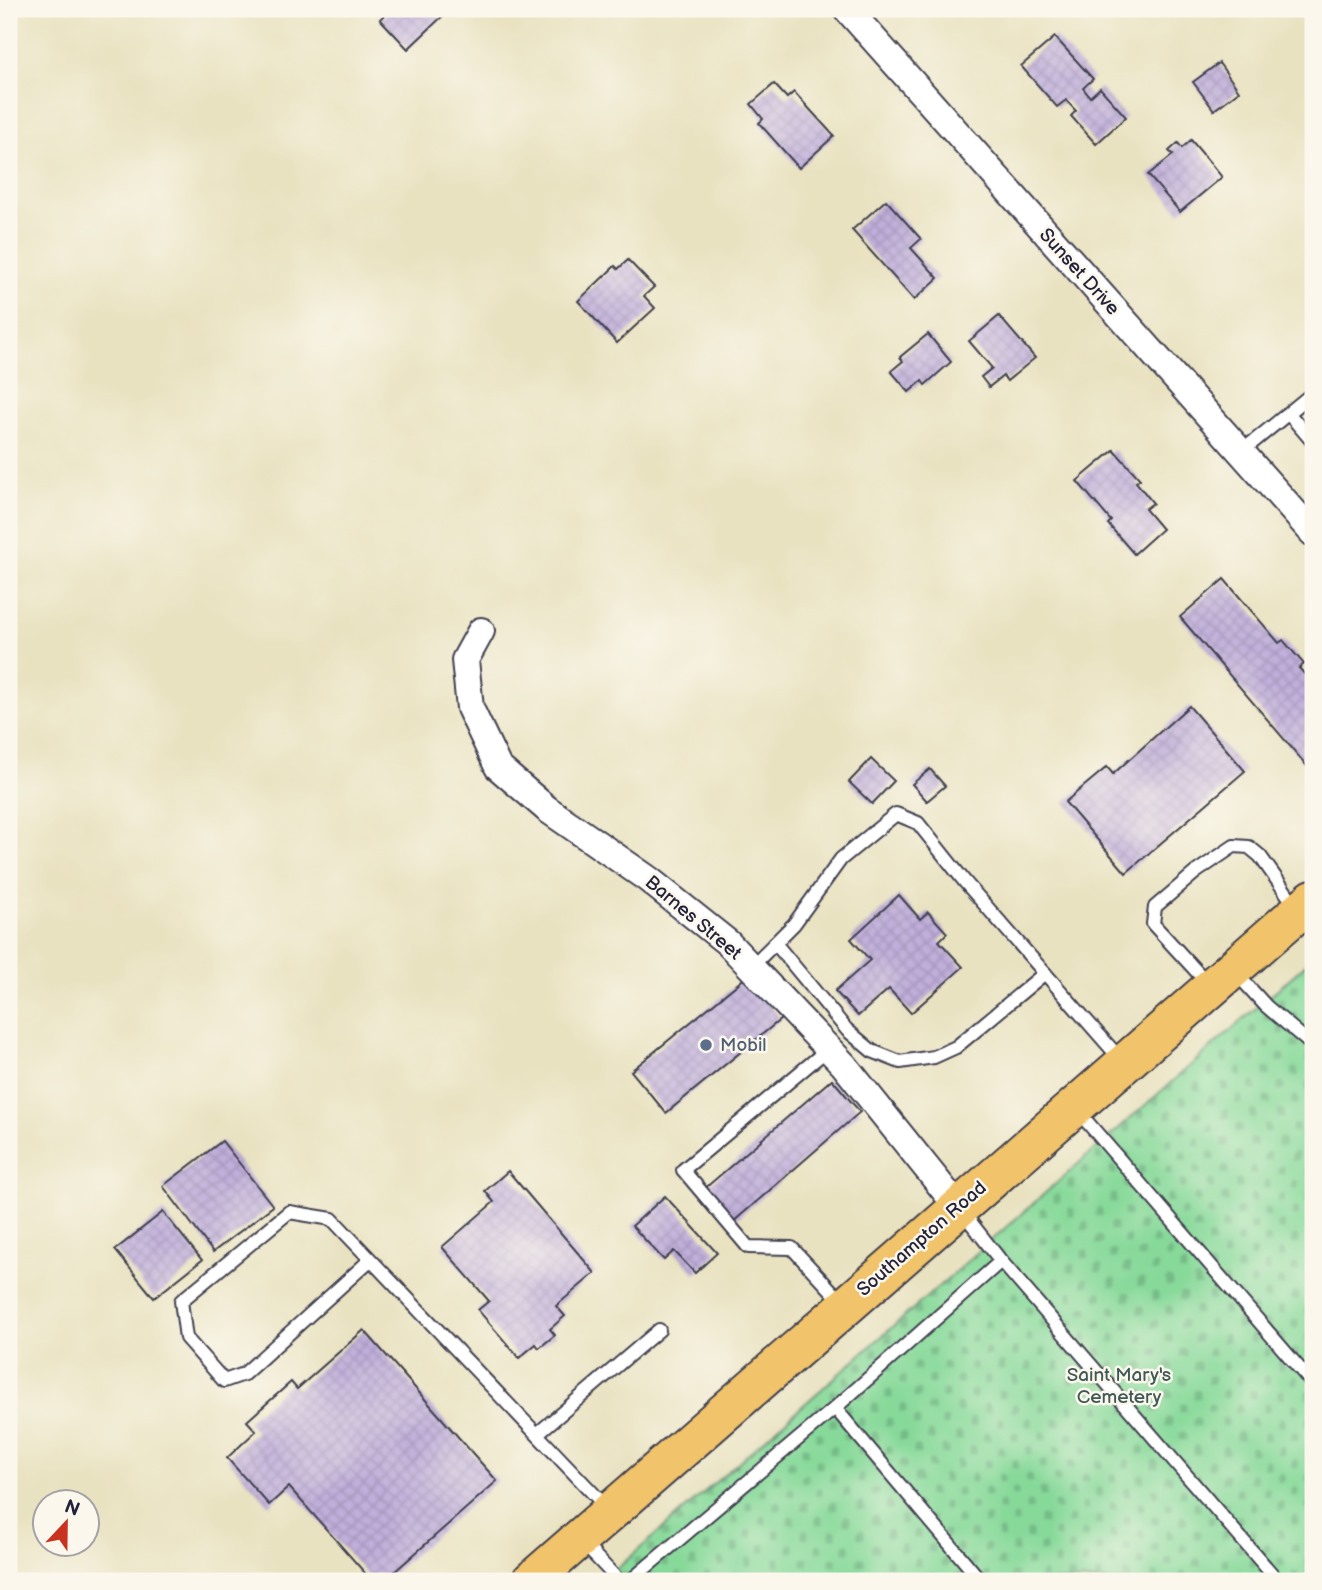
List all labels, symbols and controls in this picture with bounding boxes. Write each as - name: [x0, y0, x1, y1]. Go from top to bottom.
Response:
- street label: Sunset Drive: [1034, 224, 1124, 320]
- street label: Barnes Street: [640, 871, 746, 965]
- place label: Mobil: [720, 1034, 767, 1057]
- marker: Mobil: [698, 1037, 714, 1053]
- street label: Southampton Road: [853, 1176, 991, 1302]
- park label: Saint Mary's Cemetery: [1067, 1364, 1171, 1409]
- north arrow: [32, 1488, 102, 1558]
- text: N: [61, 1495, 83, 1522]

